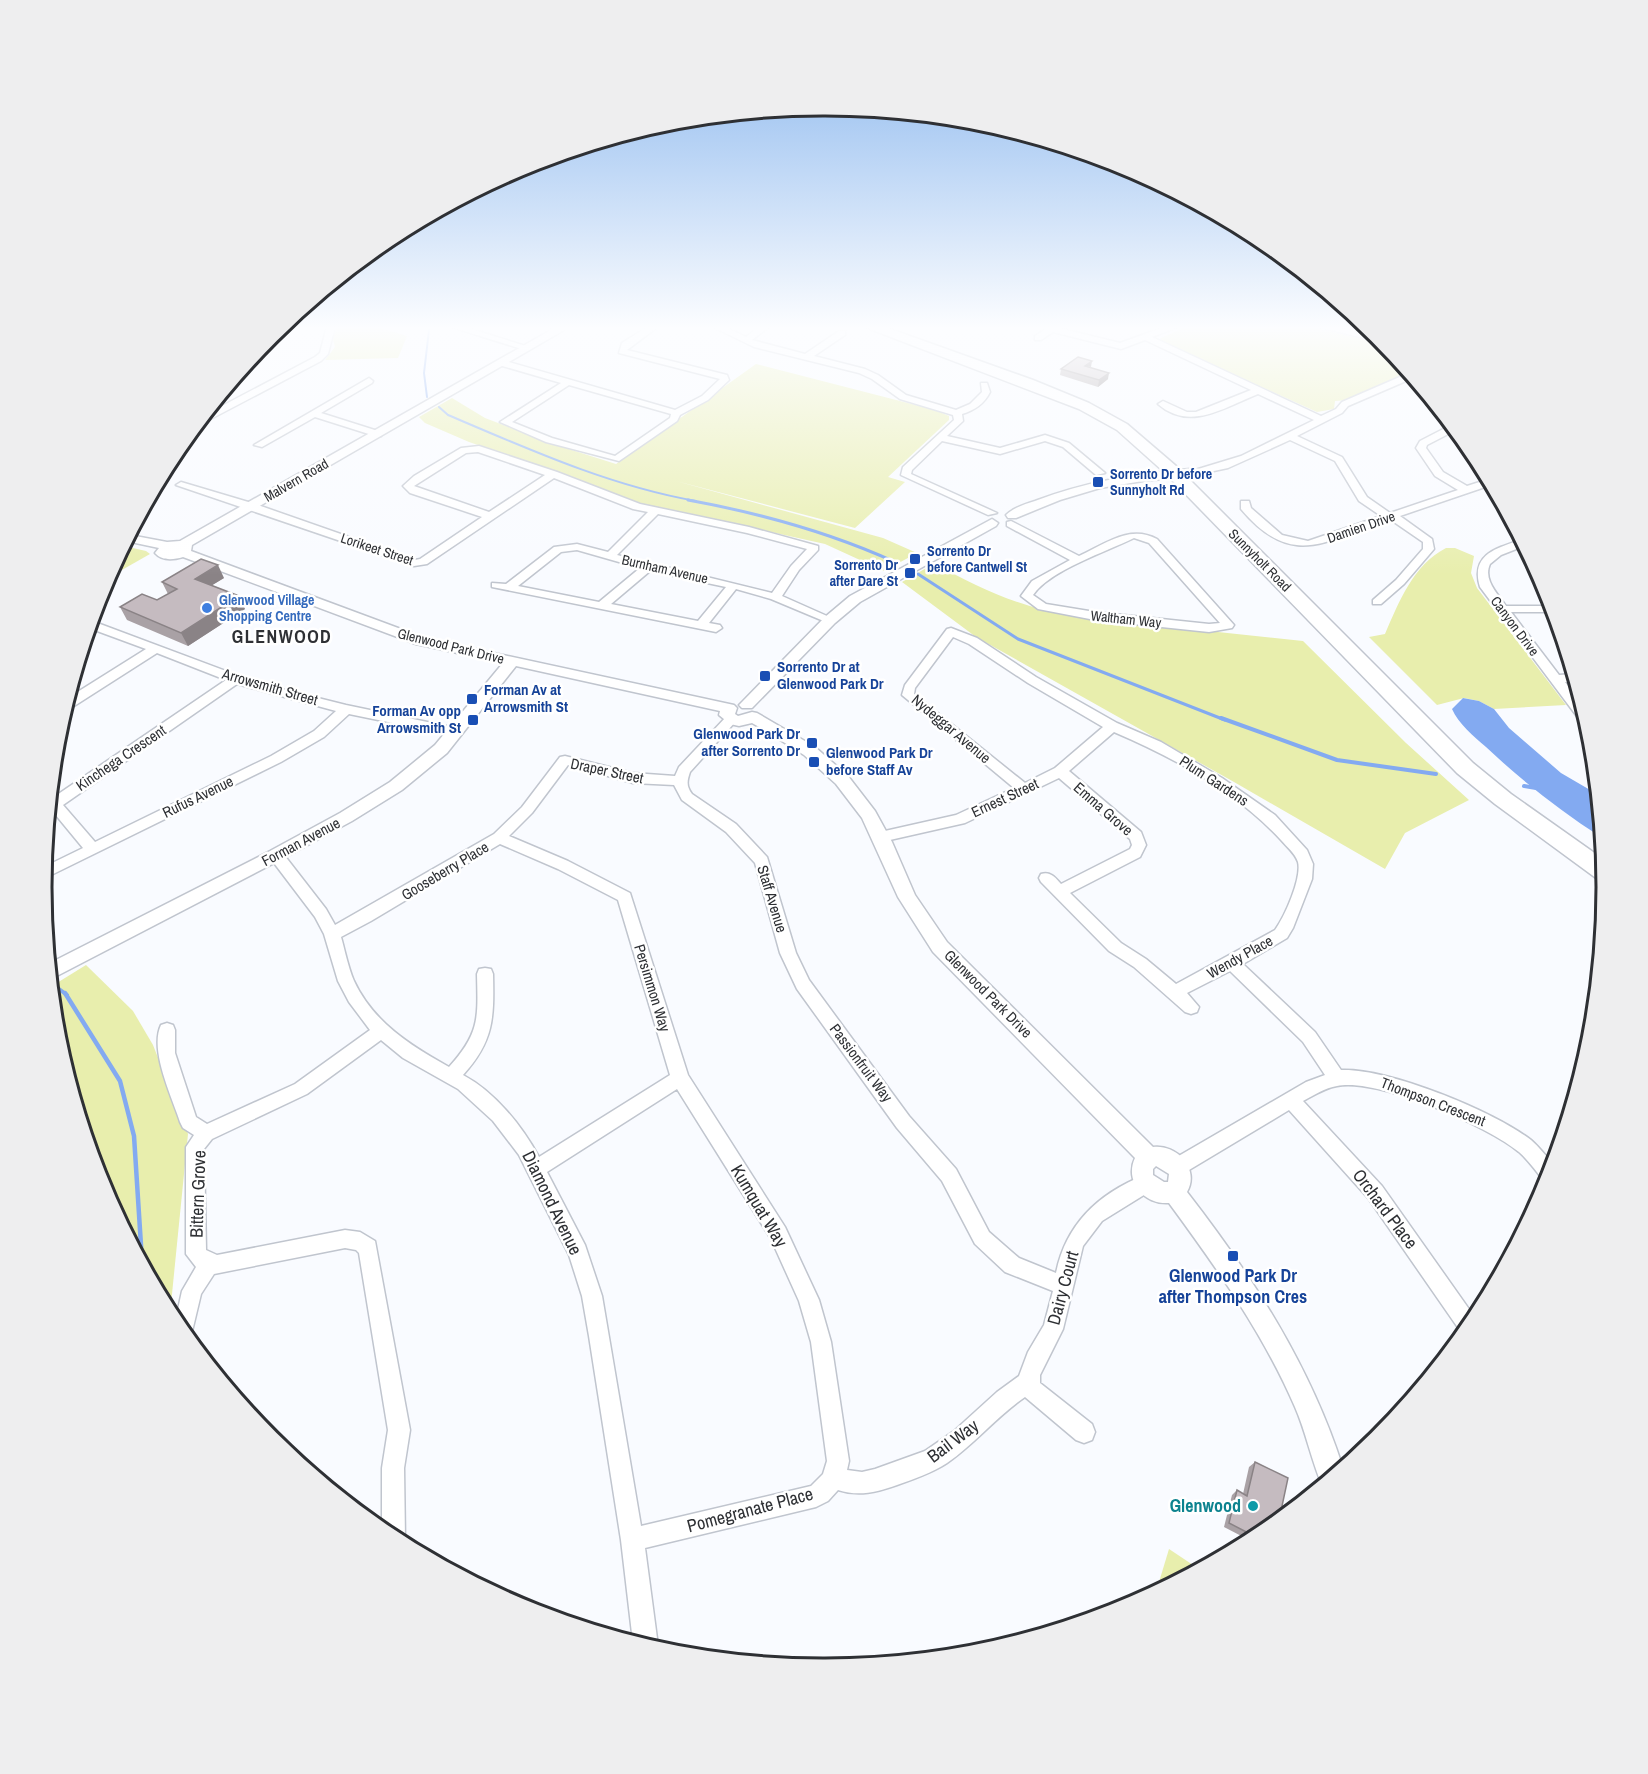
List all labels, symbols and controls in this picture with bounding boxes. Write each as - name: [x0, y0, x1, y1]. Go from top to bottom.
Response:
- street label: Malvern Road: [261, 454, 331, 506]
- place label: Sorrento Dr before Sunnyholt Rd: [1110, 465, 1212, 499]
- marker: Sorrento Dr before Sunnyholt Rd: [1091, 475, 1105, 489]
- street label: Damien Drive: [1325, 507, 1397, 547]
- street label: Sunnyholt Road: [1225, 525, 1295, 595]
- street label: Lorikeet Street: [338, 529, 416, 569]
- place label: Sorrento Dr before Cantwell St: [927, 542, 1027, 576]
- street label: Burnham Avenue: [620, 550, 710, 588]
- marker: Sorrento Dr before Cantwell St: [908, 552, 922, 566]
- place label: Sorrento Dr after Dare St: [830, 556, 899, 590]
- marker: Sorrento Dr after Dare St: [903, 566, 917, 580]
- place label: Glenwood Village Shopping Centre: [219, 591, 315, 625]
- street label: Canyon Drive: [1487, 593, 1543, 659]
- marker: Glenwood Village Shopping Centre: [200, 601, 214, 615]
- street label: Waltham Way: [1090, 606, 1162, 632]
- district label: GLENWOOD: [232, 624, 332, 649]
- street label: Glenwood Park Drive: [396, 624, 506, 668]
- place label: Sorrento Dr at Glenwood Park Dr: [777, 656, 884, 694]
- street label: Arrowsmith Street: [219, 663, 321, 710]
- marker: Sorrento Dr at Glenwood Park Dr: [758, 669, 772, 683]
- place label: Forman Av at Arrowsmith St: [484, 679, 568, 717]
- street label: Nydeggar Avenue: [907, 689, 996, 768]
- marker: Forman Av at Arrowsmith St: [465, 692, 479, 706]
- place label: Forman Av opp Arrowsmith St: [372, 700, 461, 738]
- marker: Forman Av opp Arrowsmith St: [466, 713, 480, 727]
- street label: Kinchega Crescent: [71, 719, 170, 796]
- place label: Glenwood Park Dr after Sorrento Dr: [693, 723, 800, 761]
- marker: Glenwood Park Dr after Sorrento Dr: [805, 736, 819, 750]
- place label: Glenwood Park Dr before Staff Av: [826, 742, 933, 780]
- street label: Plum Gardens: [1176, 750, 1253, 811]
- street label: Draper Street: [569, 753, 646, 789]
- marker: Glenwood Park Dr before Staff Av: [807, 755, 821, 769]
- street label: Rufus Avenue: [159, 770, 237, 823]
- street label: Ernest Street: [968, 773, 1042, 822]
- street label: Emma Grove: [1069, 777, 1138, 840]
- street label: Forman Avenue: [258, 812, 344, 871]
- street label: Gooseberry Place: [397, 836, 492, 905]
- street label: Staff Avenue: [752, 863, 793, 935]
- street label: Wendy Place: [1203, 930, 1277, 983]
- street label: Persimmon Way: [629, 942, 676, 1035]
- street label: Glenwood Park Drive: [940, 945, 1037, 1043]
- street label: Passionfruit Way: [825, 1019, 898, 1107]
- street label: Thompson Crescent: [1378, 1072, 1489, 1131]
- street label: Diamond Avenue: [516, 1147, 588, 1259]
- street label: Bittern Grove: [183, 1150, 212, 1238]
- street label: Kumquat Way: [725, 1160, 794, 1252]
- street label: Orchard Place: [1347, 1164, 1424, 1254]
- street label: Dairy Court: [1041, 1248, 1084, 1328]
- marker: Glenwood Park Dr after Thompson Cres: [1226, 1249, 1240, 1263]
- place label: Glenwood Park Dr after Thompson Cres: [1159, 1263, 1307, 1309]
- street label: Bail Way: [922, 1413, 984, 1468]
- street label: Pomegranate Place: [684, 1481, 816, 1538]
- place label: Glenwood: [1170, 1493, 1241, 1518]
- marker: Glenwood: [1246, 1499, 1260, 1513]

